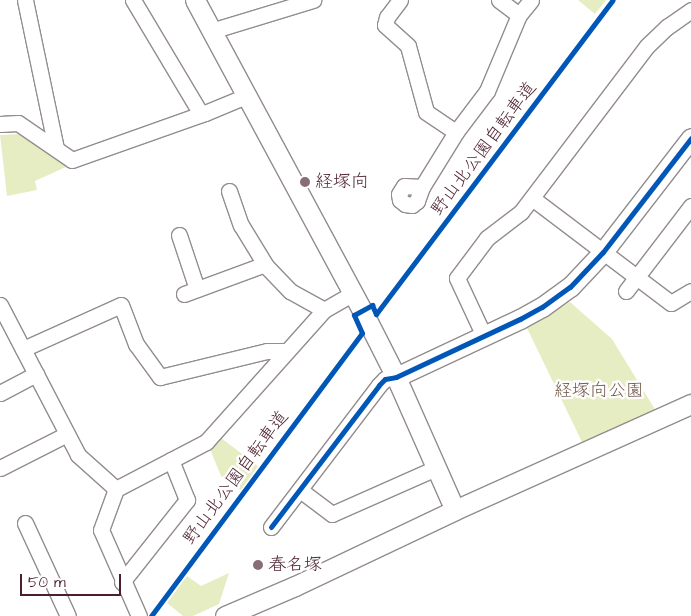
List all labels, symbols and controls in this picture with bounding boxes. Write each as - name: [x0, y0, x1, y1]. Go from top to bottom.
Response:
- street label: 野山北公園自転車道: [427, 78, 541, 220]
- place label: 経塚向: [315, 171, 369, 193]
- marker: 経塚向: [299, 176, 311, 188]
- park label: 経塚向公園: [554, 380, 644, 402]
- street label: 野山北公園自転車道: [179, 407, 293, 549]
- place label: 春名塚: [268, 554, 322, 576]
- marker: 春名塚: [252, 559, 264, 571]
- scale bar: [22, 564, 124, 596]
- text: 50 m: [28, 572, 66, 593]

